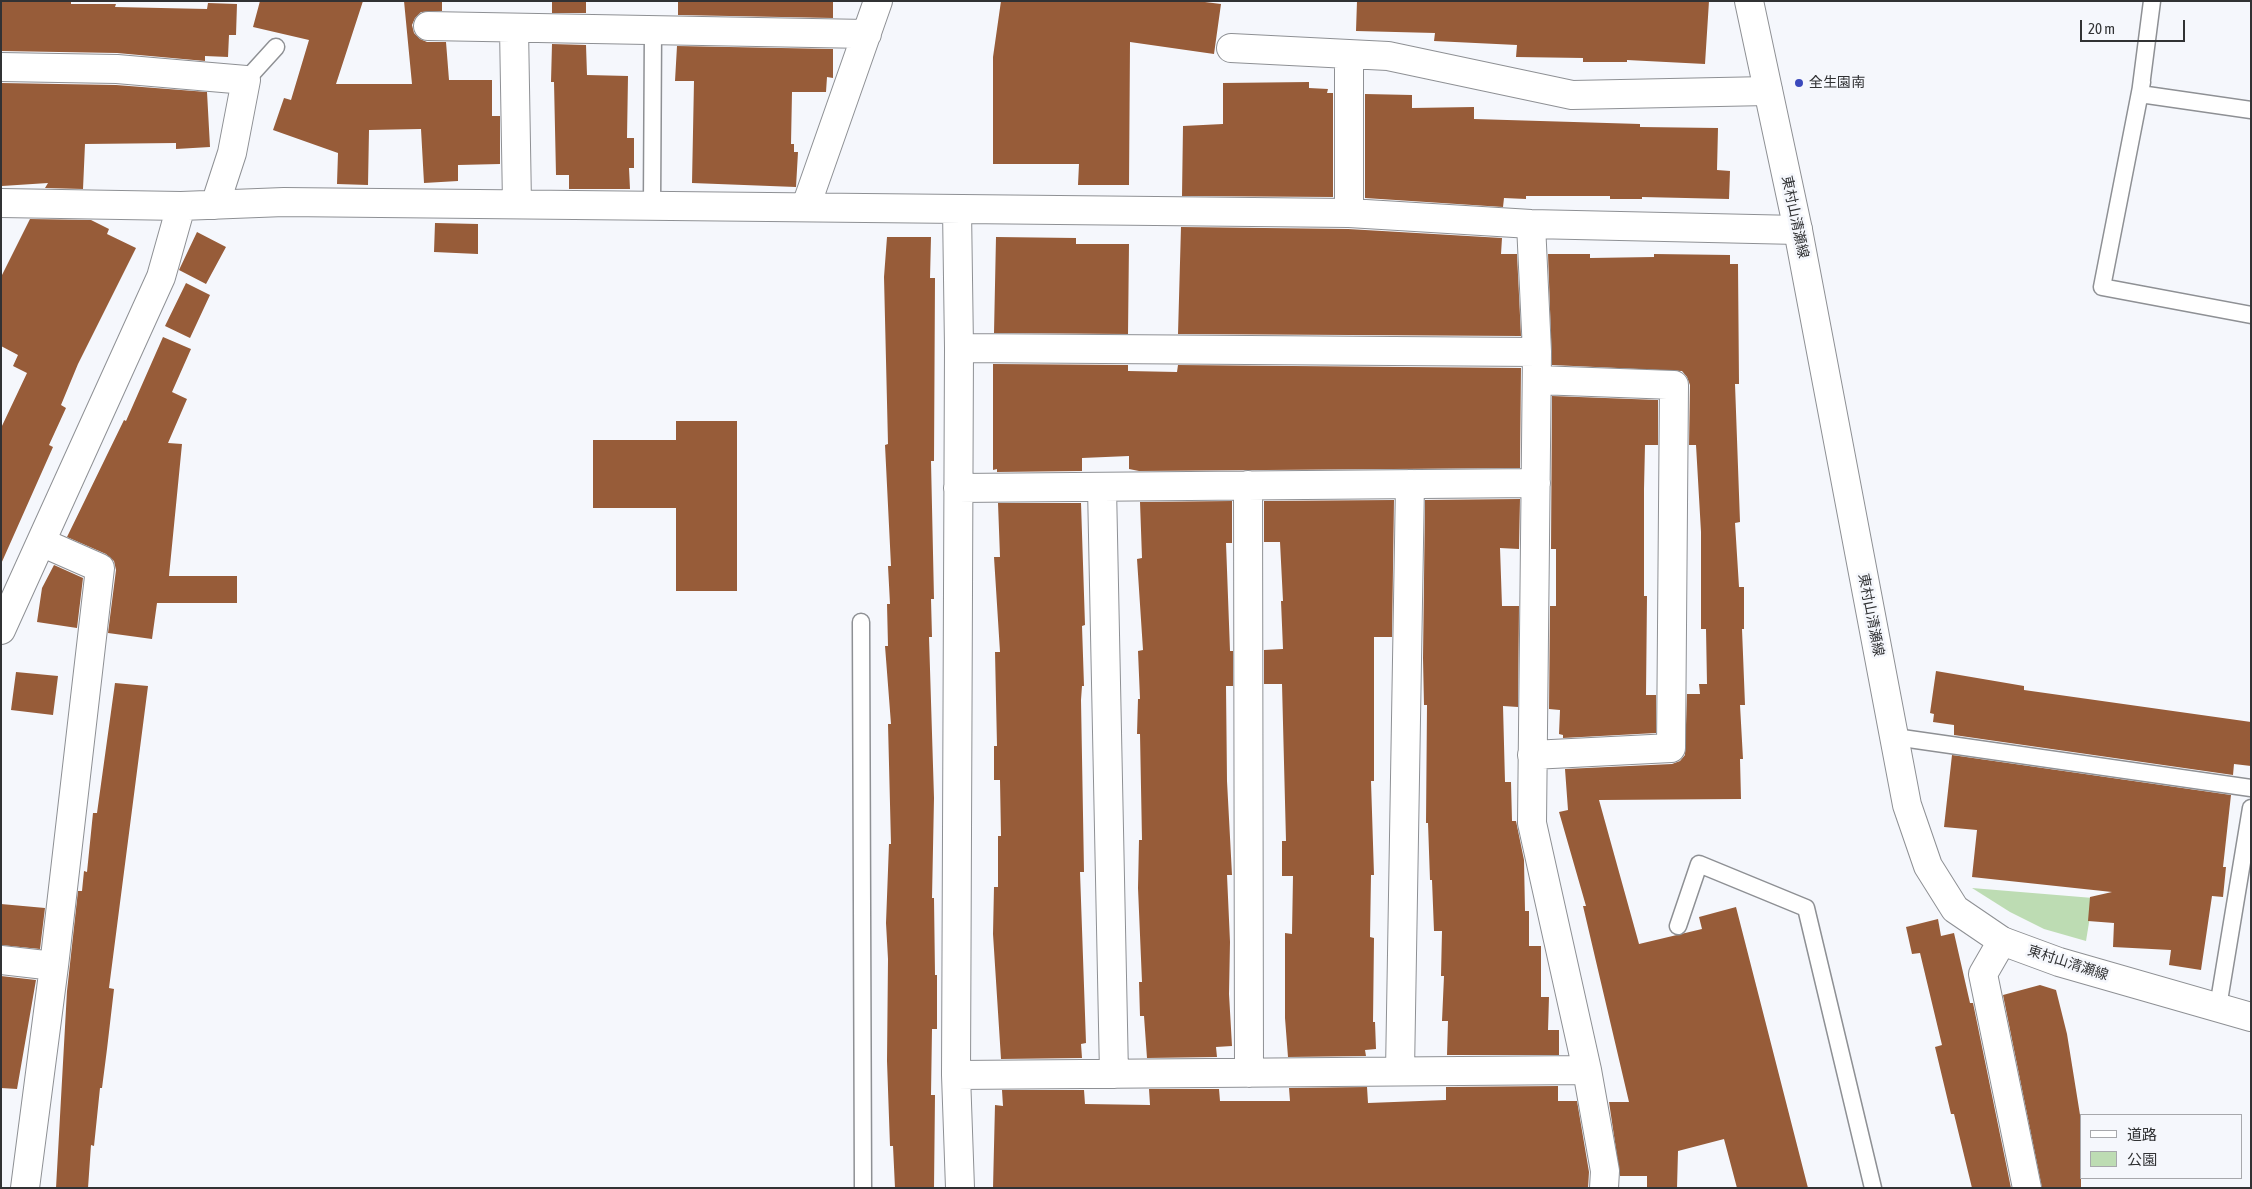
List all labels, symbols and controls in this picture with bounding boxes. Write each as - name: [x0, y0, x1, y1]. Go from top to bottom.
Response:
- scale bar: [2082, 10, 2187, 42]
- text: 20 m: [2088, 20, 2115, 37]
- place label: 全生園南: [1809, 75, 1865, 91]
- marker: 全生園南: [1793, 77, 1805, 89]
- street label: 東村山清瀬線: [1778, 174, 1812, 260]
- street label: 東村山清瀬線: [1855, 572, 1887, 658]
- street label: 東村山清瀬線: [2025, 942, 2111, 984]
- legend: [2080, 1114, 2242, 1179]
- text: 道路: [2127, 1126, 2157, 1143]
- text: 公園: [2127, 1151, 2157, 1168]

